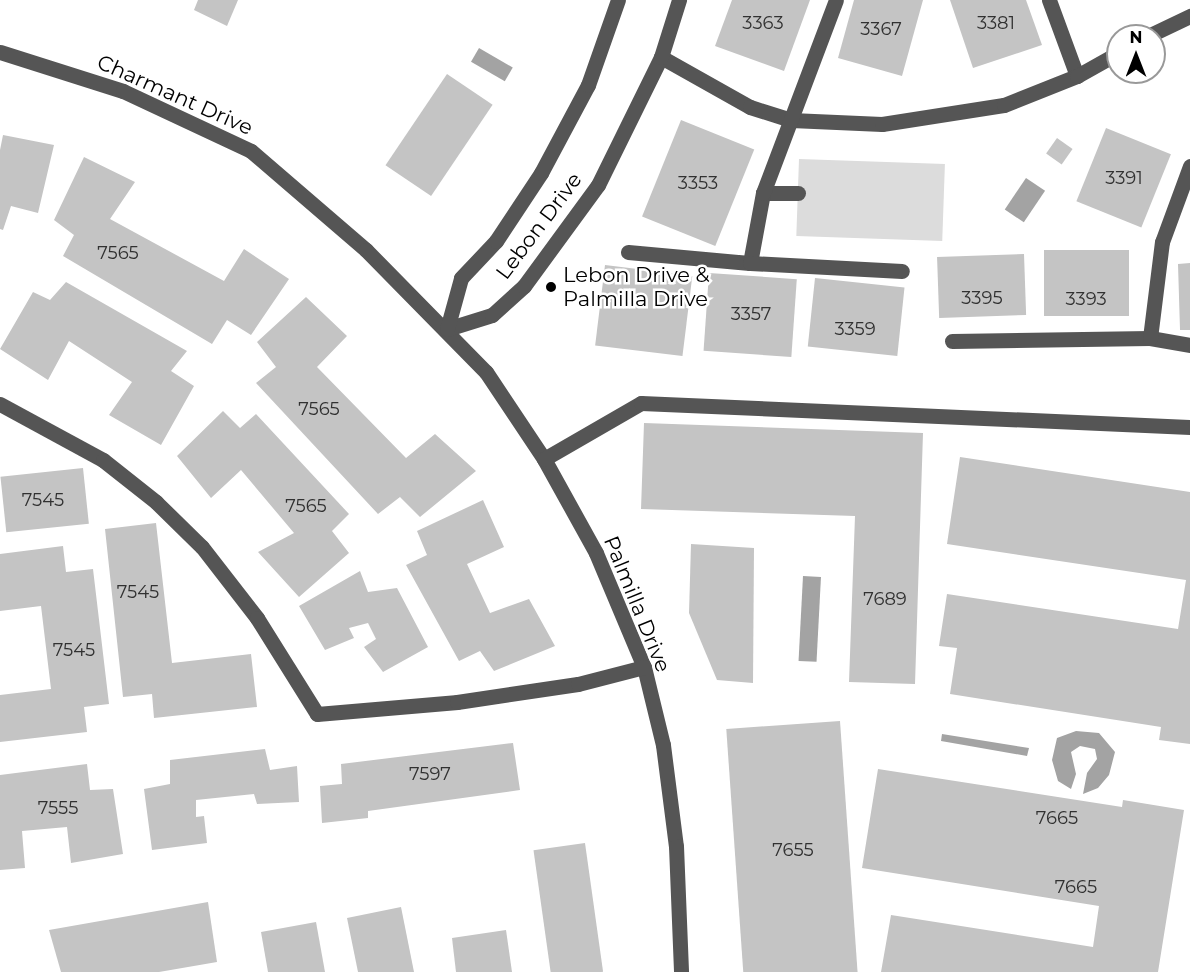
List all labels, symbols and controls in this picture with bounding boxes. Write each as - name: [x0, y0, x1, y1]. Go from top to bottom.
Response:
- house number: 3363: [742, 12, 784, 34]
- house number: 3381: [977, 12, 1015, 34]
- house number: 3367: [860, 18, 902, 40]
- north arrow: [1106, 24, 1166, 84]
- text: N: [1130, 28, 1142, 47]
- street label: Charmant Drive: [93, 49, 257, 141]
- house number: 3391: [1105, 167, 1143, 189]
- street label: Lebon Drive: [491, 168, 587, 284]
- house number: 3353: [678, 172, 718, 194]
- house number: 7565: [97, 242, 139, 264]
- place label: Lebon Drive & Palmilla Drive: [563, 262, 710, 312]
- marker: Lebon Drive & Palmilla Drive: [544, 280, 558, 294]
- house number: 3395: [961, 287, 1003, 309]
- house number: 3393: [1065, 288, 1107, 310]
- house number: 3357: [731, 303, 771, 325]
- house number: 3359: [834, 318, 876, 340]
- house number: 7565: [298, 398, 340, 420]
- house number: 7545: [22, 489, 64, 511]
- house number: 7565: [285, 495, 327, 517]
- street label: Palmilla Drive: [598, 532, 676, 676]
- house number: 7545: [117, 581, 159, 603]
- house number: 7689: [863, 588, 907, 610]
- house number: 7545: [53, 639, 95, 661]
- house number: 7597: [409, 763, 451, 785]
- house number: 7555: [38, 797, 78, 819]
- house number: 7665: [1036, 807, 1078, 829]
- house number: 7655: [772, 839, 814, 861]
- house number: 7665: [1055, 876, 1097, 898]

